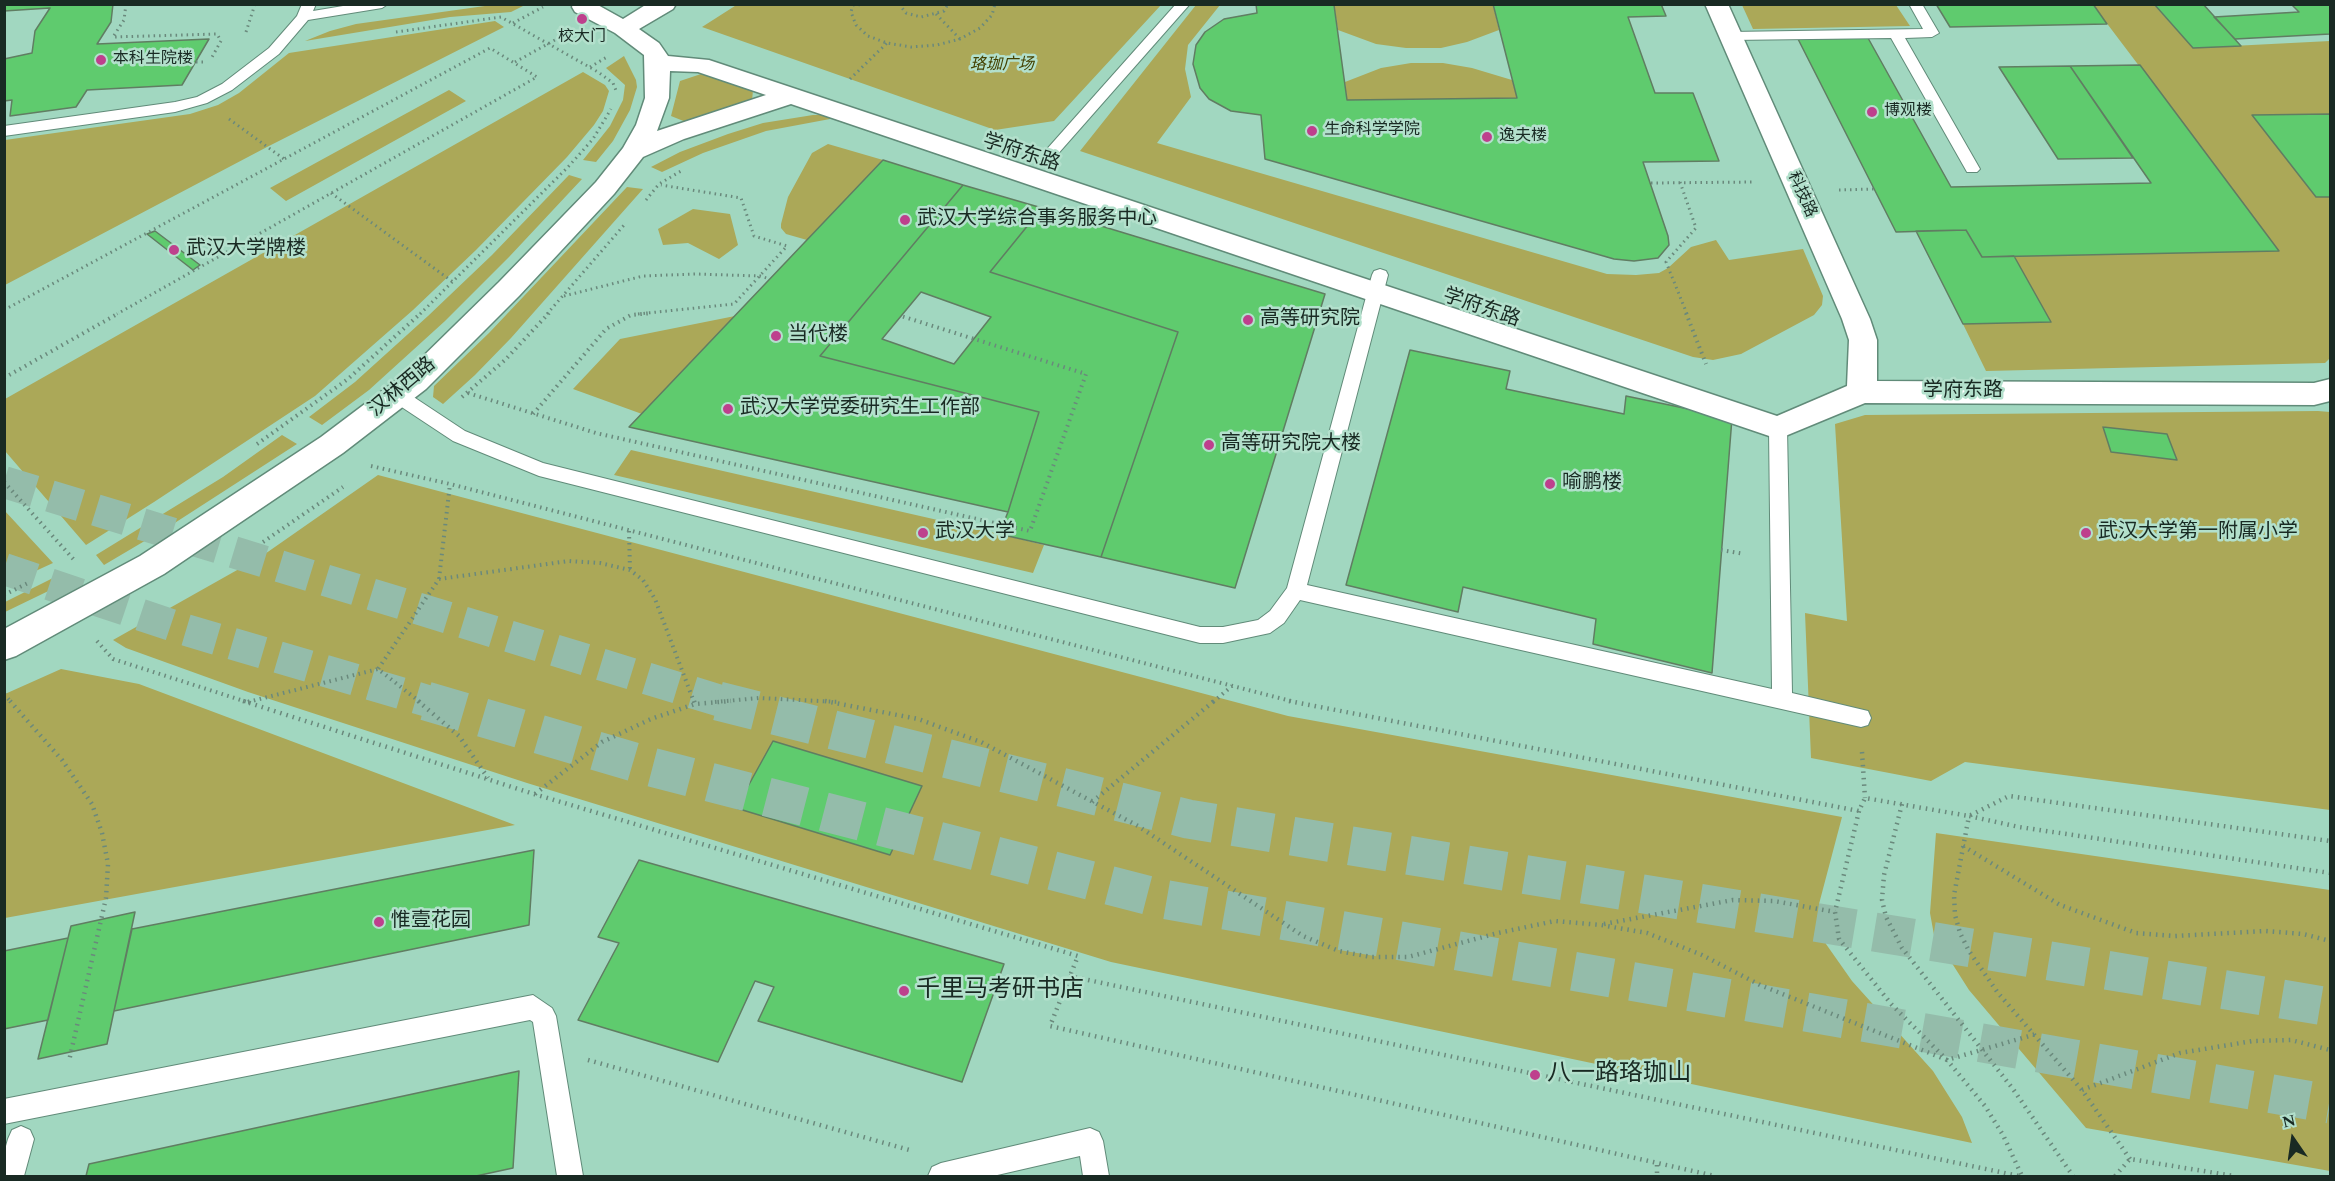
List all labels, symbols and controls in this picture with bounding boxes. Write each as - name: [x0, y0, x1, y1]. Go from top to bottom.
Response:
- marker: 校大门: [575, 12, 589, 26]
- place label: 校大门: [558, 28, 606, 48]
- place label: 本科生院楼: [113, 50, 193, 70]
- marker: 本科生院楼: [94, 53, 108, 67]
- park label: 珞珈广场: [970, 56, 1034, 76]
- place label: 博观楼: [1884, 102, 1932, 122]
- marker: 博观楼: [1865, 105, 1879, 119]
- place label: 生命科学学院: [1324, 121, 1420, 141]
- marker: 生命科学学院: [1305, 124, 1319, 138]
- place label: 逸夫楼: [1499, 127, 1547, 147]
- street label: 学府东路: [979, 130, 1063, 178]
- marker: 逸夫楼: [1480, 130, 1494, 144]
- street label: 科技路: [1782, 169, 1820, 221]
- place label: 武汉大学综合事务服务中心: [917, 208, 1157, 232]
- marker: 武汉大学综合事务服务中心: [898, 213, 912, 227]
- place label: 武汉大学牌楼: [186, 238, 306, 262]
- marker: 武汉大学牌楼: [167, 243, 181, 257]
- street label: 学府东路: [1439, 285, 1523, 333]
- place label: 高等研究院: [1260, 308, 1360, 332]
- marker: 高等研究院: [1241, 313, 1255, 327]
- place label: 当代楼: [788, 324, 848, 348]
- marker: 当代楼: [769, 329, 783, 343]
- street label: 汉林西路: [365, 353, 441, 423]
- street label: 学府东路: [1923, 380, 2003, 404]
- place label: 武汉大学党委研究生工作部: [740, 397, 980, 421]
- marker: 武汉大学党委研究生工作部: [721, 402, 735, 416]
- place label: 高等研究院大楼: [1221, 433, 1361, 457]
- marker: 高等研究院大楼: [1202, 438, 1216, 452]
- place label: 喻鹏楼: [1562, 472, 1622, 496]
- marker: 喻鹏楼: [1543, 477, 1557, 491]
- place label: 武汉大学: [935, 521, 1015, 545]
- place label: 武汉大学第一附属小学: [2098, 521, 2298, 545]
- marker: 武汉大学: [916, 526, 930, 540]
- marker: 武汉大学第一附属小学: [2079, 526, 2093, 540]
- place label: 惟壹花园: [391, 910, 471, 934]
- marker: 惟壹花园: [372, 915, 386, 929]
- place label: 千里马考研书店: [916, 977, 1084, 1005]
- marker: 千里马考研书店: [897, 984, 911, 998]
- place label: 八一路珞珈山: [1547, 1061, 1691, 1089]
- marker: 八一路珞珈山: [1528, 1068, 1542, 1082]
- text: N: [2280, 1108, 2298, 1135]
- north arrow: [2263, 1109, 2323, 1169]

